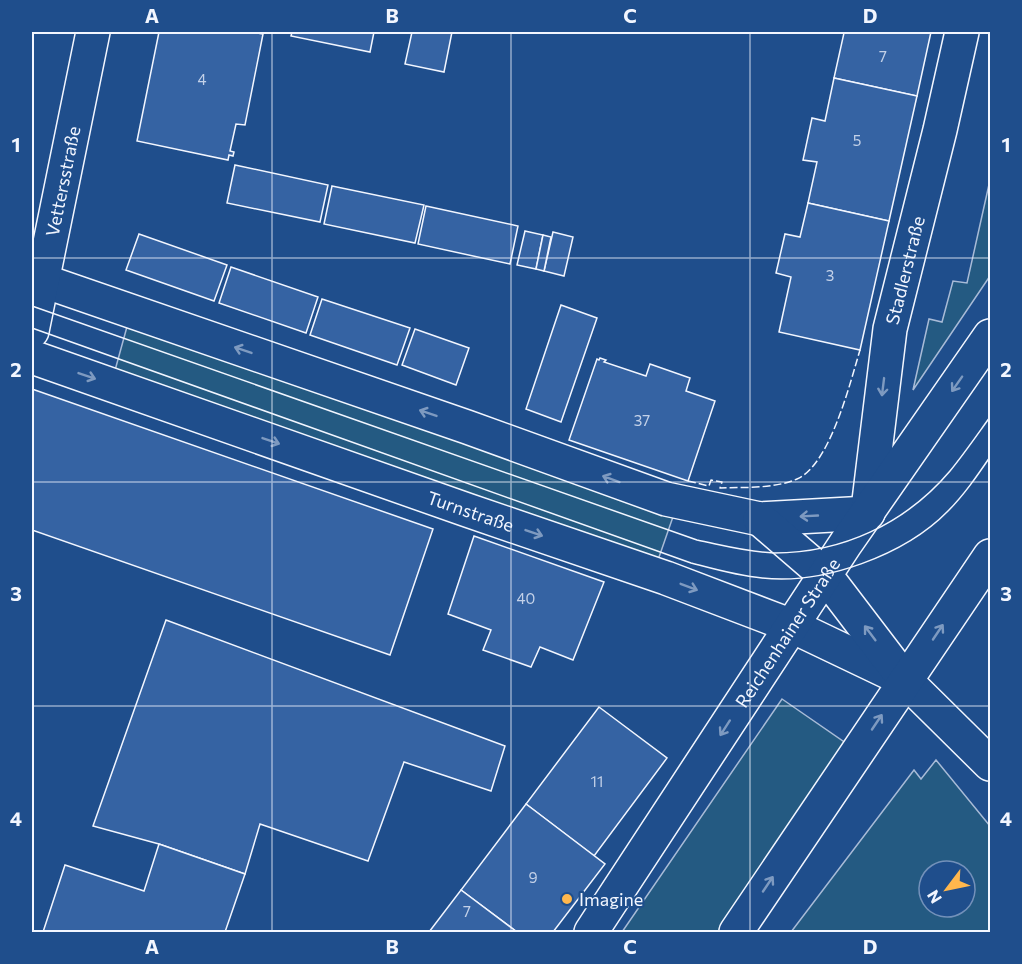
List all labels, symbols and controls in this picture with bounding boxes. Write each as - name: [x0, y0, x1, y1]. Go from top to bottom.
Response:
- text: A: [145, 3, 159, 27]
- text: B: [385, 3, 399, 27]
- text: C: [623, 3, 637, 27]
- text: D: [863, 3, 877, 27]
- house number: 7: [879, 47, 887, 65]
- house number: 4: [198, 70, 207, 88]
- street label: Vettersstraße: [41, 124, 85, 238]
- house number: 5: [853, 131, 861, 149]
- text: 1: [11, 132, 21, 156]
- text: 1: [1001, 132, 1011, 156]
- street label: Stadlerstraße: [881, 214, 929, 327]
- house number: 3: [826, 266, 834, 284]
- one-way arrow: [234, 343, 253, 354]
- text: 2: [10, 357, 22, 381]
- text: 2: [1000, 357, 1012, 381]
- one-way arrow: [77, 371, 96, 382]
- one-way arrow: [951, 376, 963, 392]
- one-way arrow: [877, 377, 888, 396]
- one-way arrow: [419, 407, 438, 418]
- house number: 37: [634, 411, 650, 429]
- one-way arrow: [261, 436, 279, 447]
- one-way arrow: [602, 472, 621, 483]
- street label: Turnstraße: [425, 486, 517, 536]
- one-way arrow: [800, 511, 820, 522]
- one-way arrow: [524, 528, 543, 539]
- street label: Reichenhainer Straße: [730, 554, 844, 711]
- text: 3: [10, 581, 22, 605]
- text: 3: [1000, 581, 1012, 605]
- one-way arrow: [679, 582, 698, 593]
- house number: 40: [517, 589, 535, 607]
- one-way arrow: [932, 624, 944, 640]
- one-way arrow: [863, 626, 876, 642]
- one-way arrow: [871, 714, 883, 731]
- one-way arrow: [719, 719, 731, 736]
- house number: 11: [591, 772, 603, 790]
- text: 4: [10, 806, 22, 830]
- text: 4: [1000, 806, 1012, 830]
- north arrow: [917, 859, 977, 919]
- house number: 9: [528, 868, 538, 886]
- one-way arrow: [762, 876, 774, 893]
- text: N: [923, 887, 945, 907]
- place label: Imagine: [579, 888, 643, 910]
- marker: Imagine: [560, 892, 574, 906]
- house number: 7: [463, 902, 471, 920]
- text: A: [145, 934, 159, 958]
- text: B: [385, 934, 399, 958]
- text: C: [623, 934, 637, 958]
- text: D: [863, 934, 877, 958]

